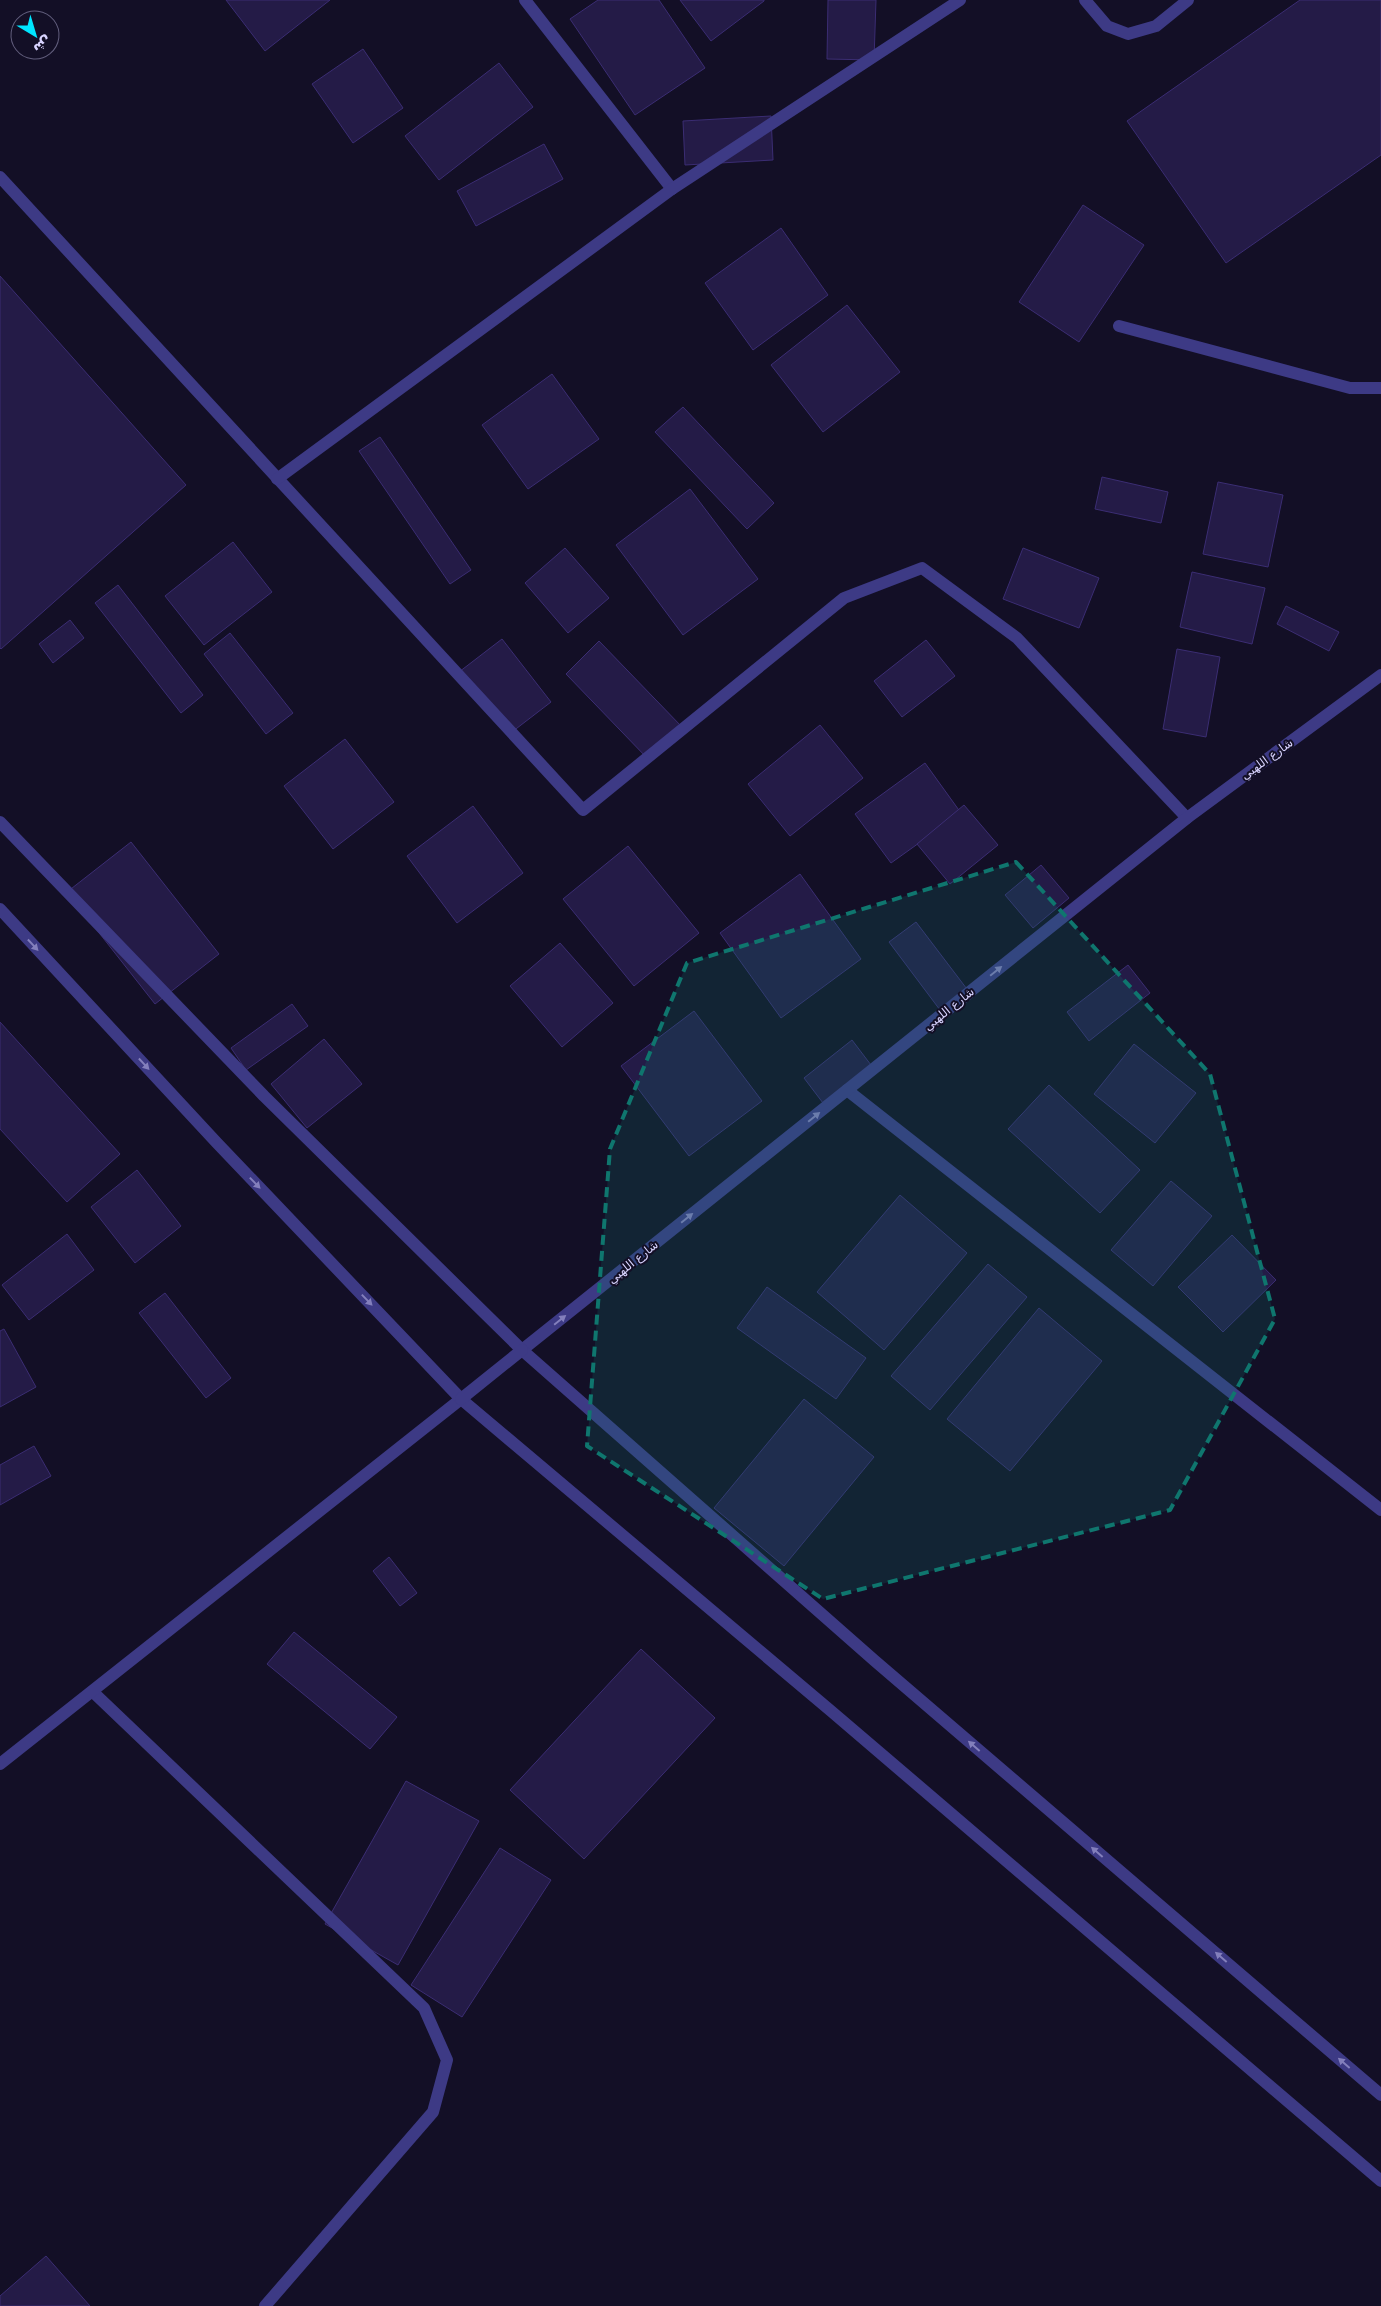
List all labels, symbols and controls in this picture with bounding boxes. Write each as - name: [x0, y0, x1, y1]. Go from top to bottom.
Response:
- north arrow: [10, 10, 60, 60]
- text: ش: [30, 33, 56, 57]
- street label: شارع اللهبي: [1238, 736, 1296, 783]
- one-way arrow: [27, 939, 39, 951]
- one-way arrow: [989, 966, 1002, 977]
- street label: شارع اللهبي: [921, 984, 978, 1034]
- one-way arrow: [138, 1058, 150, 1070]
- one-way arrow: [807, 1111, 820, 1122]
- one-way arrow: [249, 1176, 261, 1188]
- one-way arrow: [681, 1213, 694, 1224]
- street label: شارع اللهبي: [605, 1237, 662, 1287]
- one-way arrow: [361, 1294, 373, 1306]
- one-way arrow: [554, 1314, 567, 1325]
- one-way arrow: [968, 1741, 980, 1752]
- one-way arrow: [1091, 1846, 1104, 1857]
- one-way arrow: [1214, 1952, 1227, 1963]
- one-way arrow: [1338, 2058, 1350, 2069]

